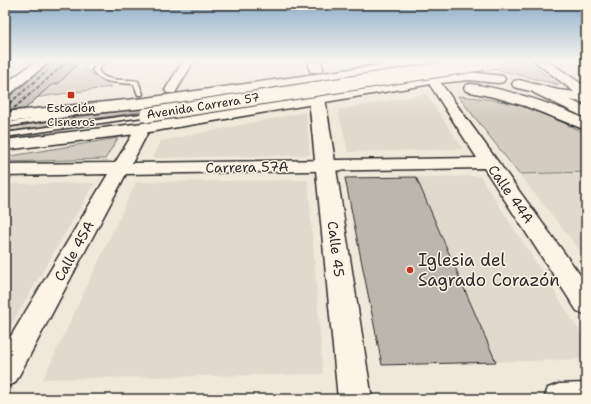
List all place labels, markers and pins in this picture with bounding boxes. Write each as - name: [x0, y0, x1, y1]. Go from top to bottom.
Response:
- marker: Estación Cisneros: [66, 90, 76, 100]
- place label: Estación Cisneros: [47, 100, 95, 130]
- place label: Iglesia del Sagrado Corazón: [418, 249, 560, 291]
- marker: Iglesia del Sagrado Corazón: [405, 265, 415, 275]

